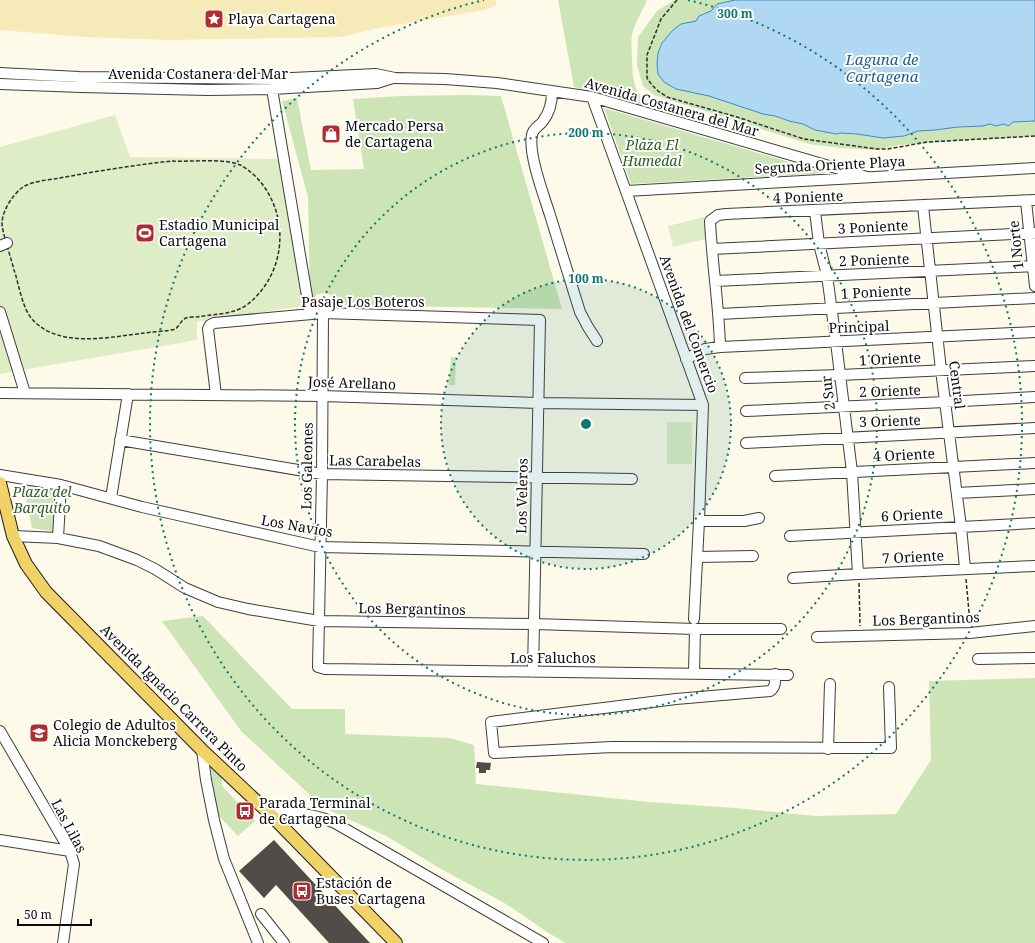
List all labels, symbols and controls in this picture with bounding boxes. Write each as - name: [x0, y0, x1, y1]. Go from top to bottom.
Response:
- text: 300 m: [717, 5, 753, 22]
- place icon: Playa Cartagena: [203, 8, 225, 30]
- place label: Playa Cartagena: [228, 9, 336, 28]
- water label: Laguna de Cartagena: [844, 49, 919, 86]
- street label: Avenida Costanera del Mar: [108, 64, 288, 83]
- street label: Avenida Costanera del Mar: [583, 73, 762, 141]
- place label: Mercado Persa de Cartagena: [345, 116, 444, 151]
- shop icon: Mercado Persa de Cartagena: [320, 123, 342, 145]
- text: 200 m: [568, 124, 604, 141]
- park label: Plaza El Humedal: [621, 135, 682, 170]
- street label: Segunda Oriente Playa: [754, 151, 906, 178]
- street label: 4 Poniente: [772, 186, 844, 207]
- place label: Estadio Municipal Cartagena: [159, 215, 280, 250]
- street label: 3 Poniente: [837, 215, 909, 238]
- street label: 1 Norte: [1003, 220, 1028, 271]
- sports icon: Estadio Municipal Cartagena: [134, 222, 156, 244]
- street label: 2 Poniente: [838, 249, 910, 270]
- street label: Avenida del Comercio: [656, 252, 723, 396]
- text: 100 m: [568, 270, 604, 287]
- street label: 1 Poniente: [840, 280, 912, 303]
- street label: Pasaje Los Boteros: [301, 292, 425, 311]
- street label: Principal: [828, 316, 890, 337]
- street label: 1 Oriente: [859, 347, 921, 370]
- street label: Central: [945, 360, 970, 411]
- street label: José Arellano: [307, 371, 396, 394]
- street label: 2 Sur: [816, 374, 839, 411]
- street label: 2 Oriente: [859, 380, 921, 401]
- street label: 3 Oriente: [859, 410, 921, 431]
- centre of rings: [579, 417, 593, 431]
- street label: Los Galeones: [296, 422, 317, 510]
- street label: 4 Oriente: [873, 443, 935, 466]
- street label: Las Carabelas: [329, 450, 421, 471]
- street label: Los Veleros: [511, 458, 532, 534]
- park label: Plaza del Barquito: [11, 482, 72, 517]
- street label: 6 Oriente: [881, 503, 943, 526]
- street label: Los Navíos: [260, 510, 334, 541]
- street label: 7 Oriente: [882, 545, 944, 568]
- street label: Los Bergantinos: [358, 598, 466, 619]
- street label: Los Bergantinos: [872, 607, 980, 630]
- street label: Avenida Ignacio Carrera Pinto: [97, 620, 252, 775]
- street label: Los Faluchos: [510, 648, 596, 667]
- place label: Colegio de Adultos Alicia Monckeberg: [53, 715, 178, 750]
- school or university icon: Colegio de Adultos Alicia Monckeberg: [28, 722, 50, 744]
- place label: Parada Terminal de Cartagena: [259, 793, 371, 828]
- street label: Las Lilas: [47, 796, 92, 856]
- bus stop icon: Parada Terminal de Cartagena: [234, 800, 256, 822]
- place label: Estación de Buses Cartagena: [316, 873, 426, 908]
- bus stop icon: Estación de Buses Cartagena: [291, 880, 313, 902]
- scale bar: [18, 901, 91, 927]
- text: 50 m: [24, 906, 52, 923]

